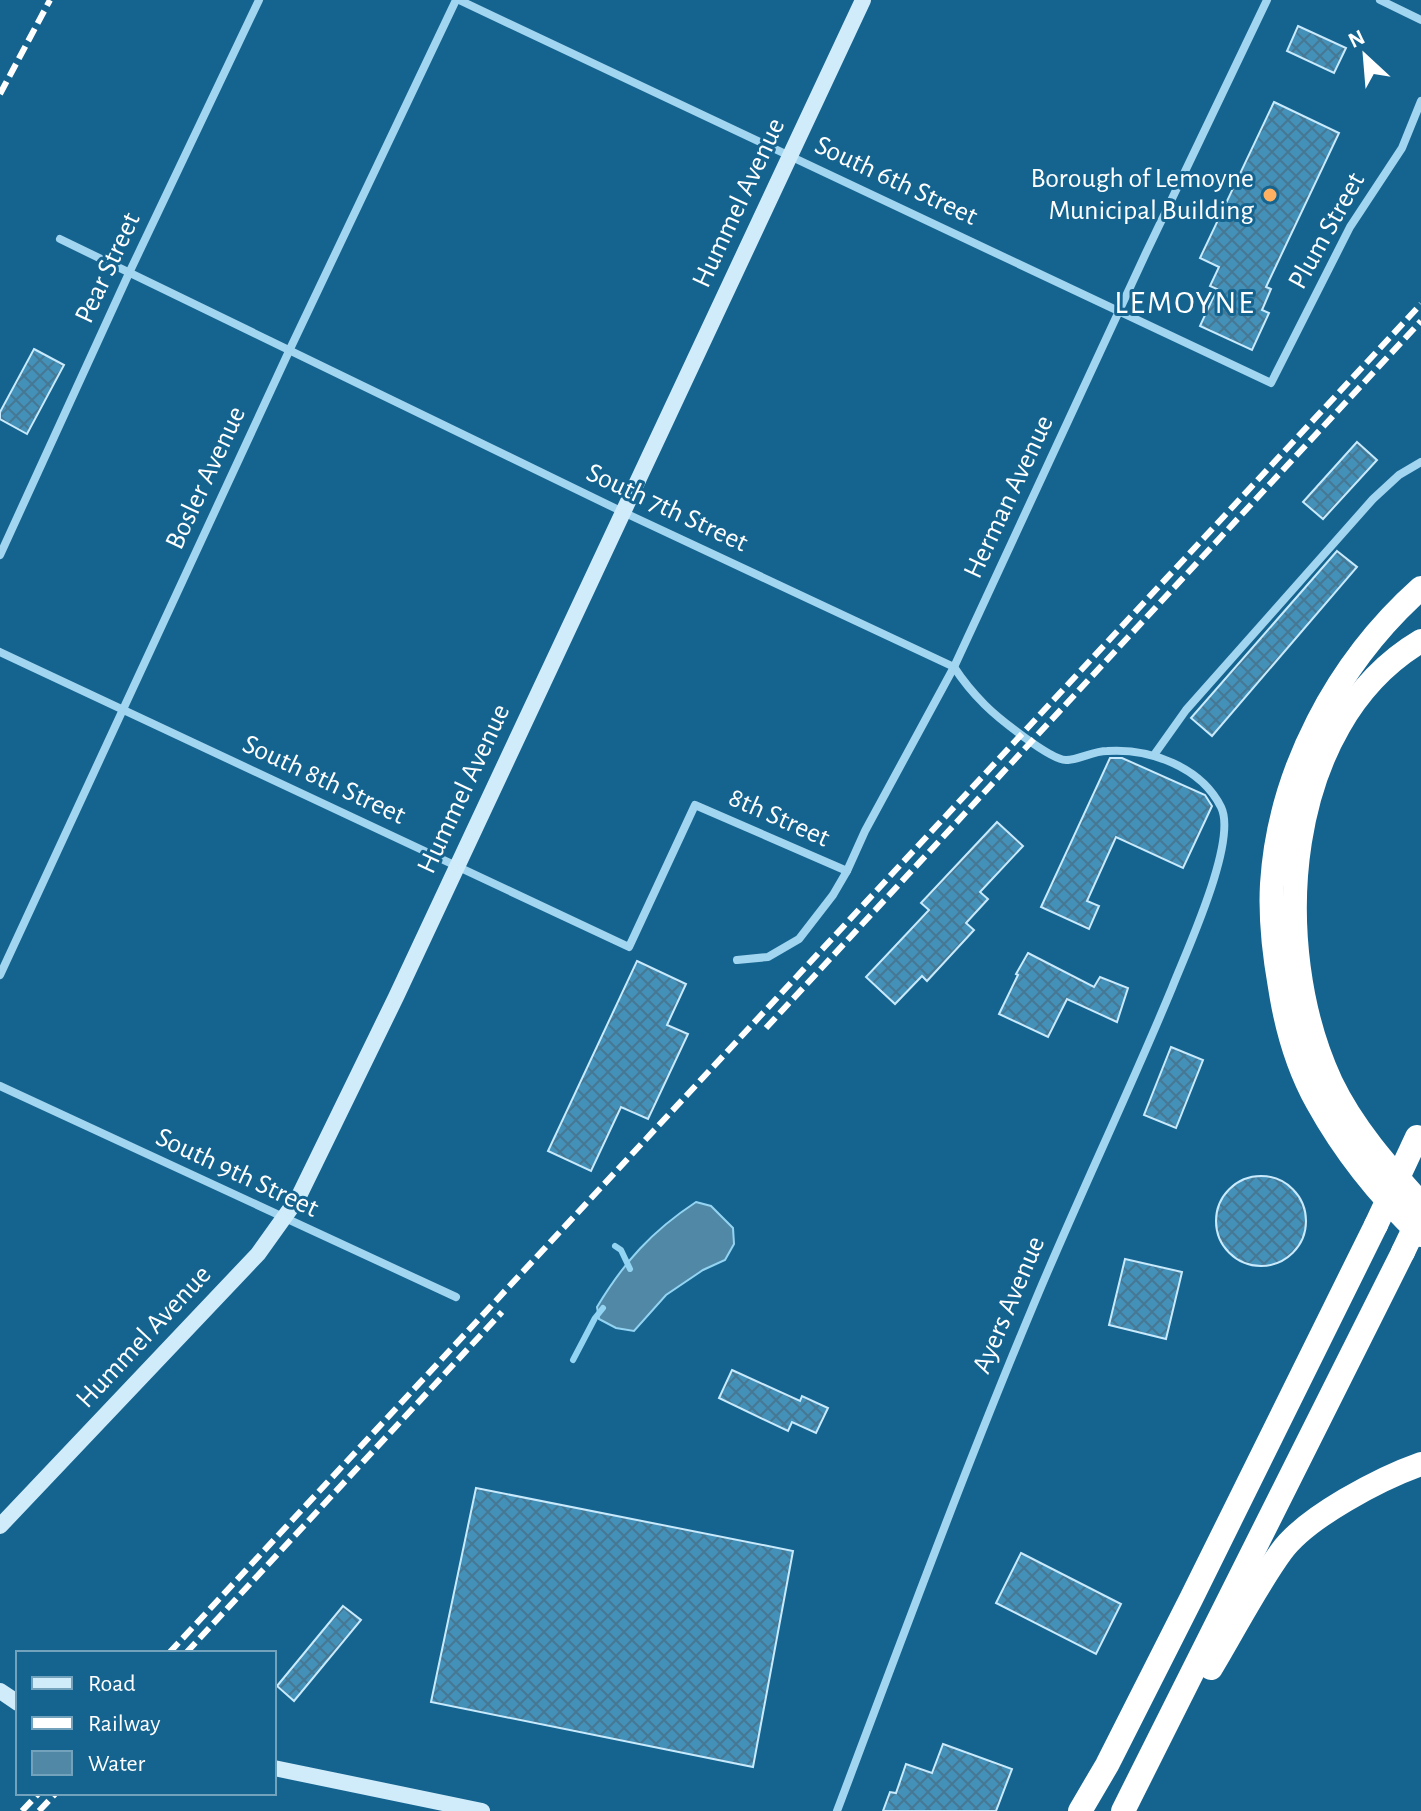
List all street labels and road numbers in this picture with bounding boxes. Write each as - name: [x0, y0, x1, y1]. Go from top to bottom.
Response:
- street label: Hummel Avenue: [688, 114, 790, 292]
- street label: South 6th Street: [810, 131, 982, 231]
- street label: Plum Street: [1284, 168, 1370, 294]
- street label: Pear Street: [70, 208, 146, 328]
- street label: Bosler Avenue: [161, 402, 251, 554]
- street label: Herman Avenue: [959, 411, 1059, 583]
- street label: South 7th Street: [582, 458, 752, 558]
- street label: Hummel Avenue: [413, 700, 515, 878]
- street label: South 8th Street: [238, 730, 410, 830]
- street label: 8th Street: [724, 783, 834, 853]
- street label: South 9th Street: [151, 1123, 323, 1223]
- street label: Ayers Avenue: [968, 1232, 1050, 1378]
- street label: Hummel Avenue: [71, 1260, 217, 1414]

